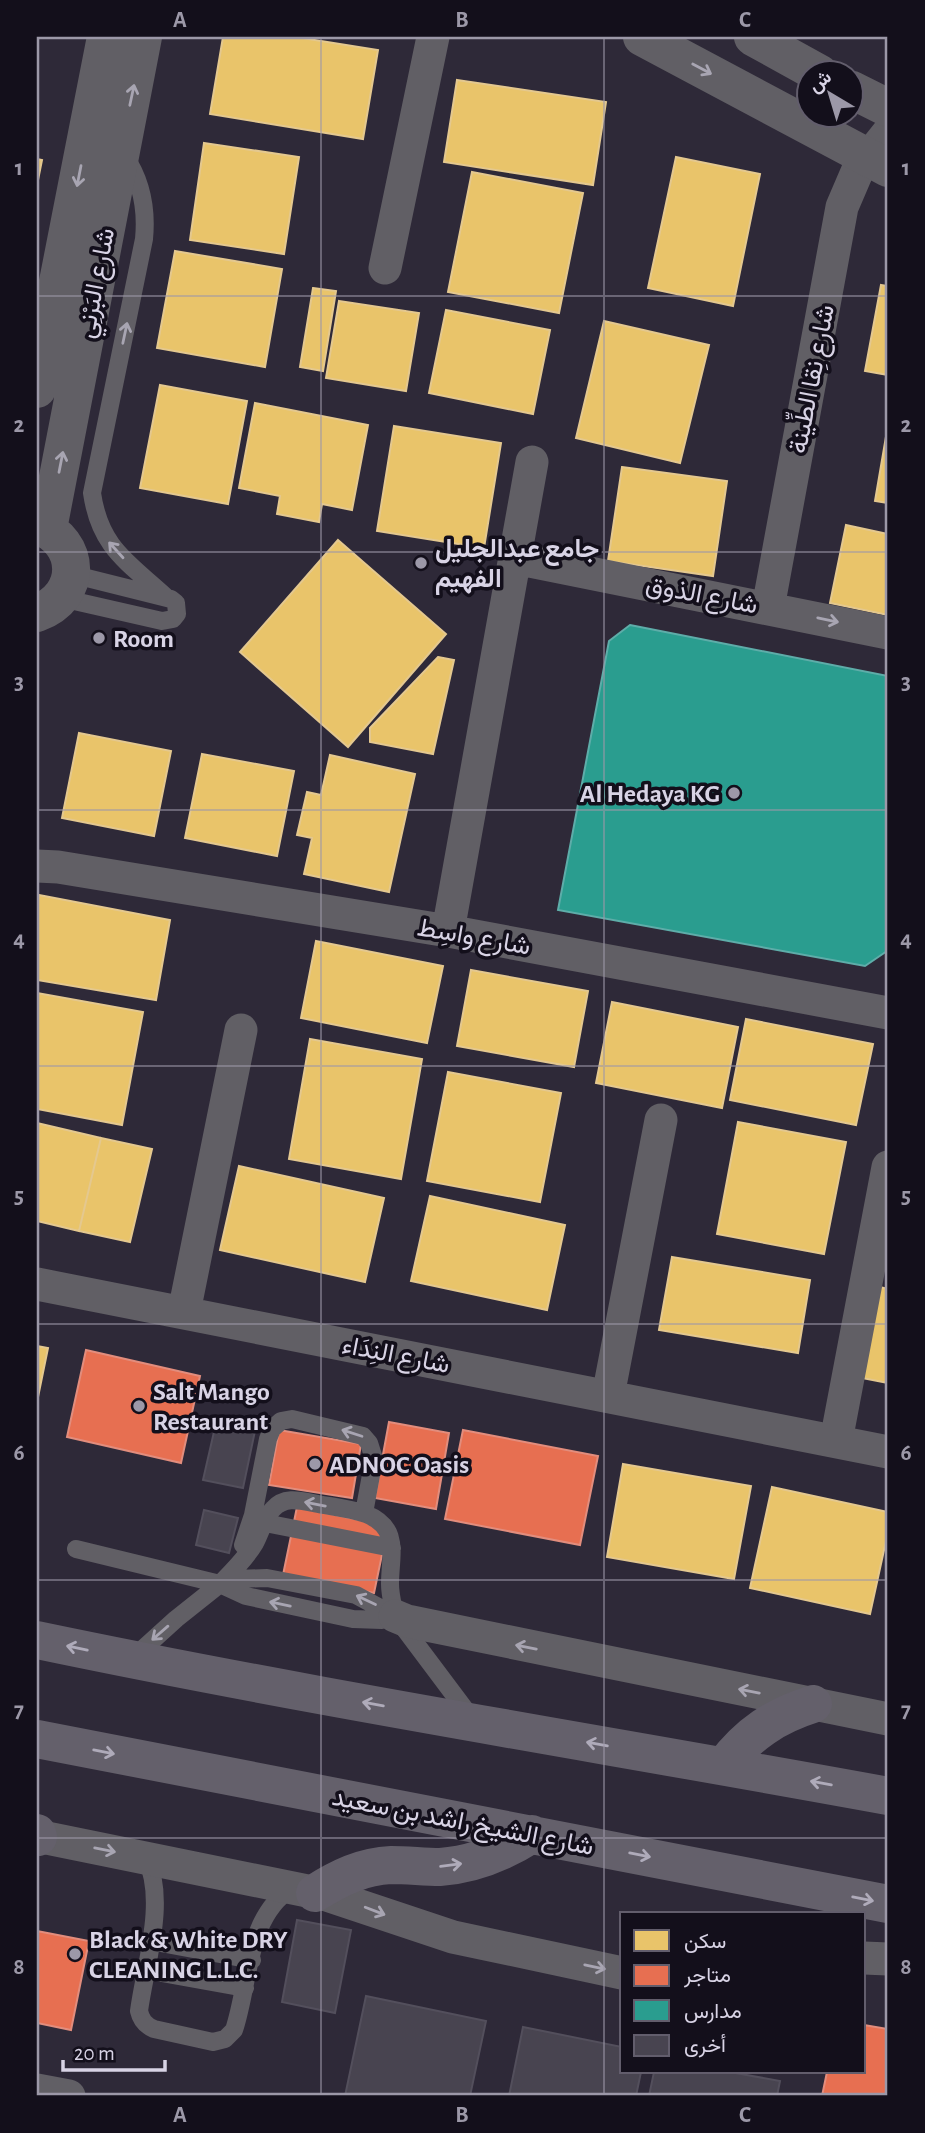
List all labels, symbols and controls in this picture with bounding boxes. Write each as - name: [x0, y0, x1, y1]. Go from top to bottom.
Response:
- text: A: [173, 9, 187, 32]
- text: B: [455, 9, 469, 32]
- text: C: [739, 9, 751, 32]
- north arrow: [796, 60, 866, 130]
- one-way arrow: [691, 63, 712, 76]
- text: ش: [806, 67, 836, 97]
- one-way arrow: [125, 84, 139, 107]
- text: 1: [15, 157, 23, 180]
- text: 1: [902, 157, 910, 180]
- one-way arrow: [71, 164, 85, 187]
- street label: شارع البَرْنِي: [73, 226, 126, 342]
- street label: شارع نِقا الطِّينة: [778, 301, 843, 456]
- one-way arrow: [118, 322, 132, 345]
- text: 2: [14, 414, 25, 437]
- text: 2: [901, 414, 912, 437]
- one-way arrow: [55, 451, 68, 474]
- place label: جامع عبدالجليل الفهيم: [435, 536, 599, 595]
- one-way arrow: [108, 542, 125, 559]
- marker: جامع عبدالجليل الفهيم: [413, 555, 429, 571]
- street label: شارع الذوق: [643, 571, 760, 622]
- one-way arrow: [816, 614, 839, 628]
- place label: Room: [113, 626, 174, 652]
- marker: Room: [91, 630, 107, 646]
- text: 3: [14, 671, 24, 694]
- text: 3: [901, 671, 911, 694]
- place label: Al Hedaya KG: [580, 781, 720, 807]
- marker: Al Hedaya KG: [726, 785, 742, 801]
- street label: شارع واسِط: [414, 914, 532, 964]
- text: 4: [13, 928, 25, 951]
- text: 4: [900, 928, 912, 951]
- text: 5: [14, 1185, 24, 1208]
- text: 5: [901, 1185, 911, 1208]
- street label: شارع النِدَاء: [339, 1332, 452, 1382]
- place label: Salt Mango Restaurant: [153, 1379, 270, 1435]
- marker: Salt Mango Restaurant: [131, 1398, 147, 1414]
- one-way arrow: [342, 1426, 364, 1438]
- text: 6: [13, 1442, 25, 1465]
- text: 6: [900, 1442, 912, 1465]
- place label: ADNOC Oasis: [329, 1452, 469, 1478]
- marker: ADNOC Oasis: [307, 1456, 323, 1472]
- one-way arrow: [304, 1496, 327, 1510]
- one-way arrow: [356, 1593, 377, 1606]
- one-way arrow: [269, 1596, 292, 1610]
- one-way arrow: [151, 1625, 169, 1641]
- one-way arrow: [515, 1639, 538, 1653]
- one-way arrow: [66, 1641, 89, 1655]
- one-way arrow: [738, 1684, 761, 1698]
- one-way arrow: [362, 1697, 385, 1710]
- text: 7: [14, 1699, 24, 1722]
- text: 7: [901, 1699, 911, 1722]
- one-way arrow: [586, 1737, 609, 1750]
- one-way arrow: [92, 1746, 115, 1759]
- one-way arrow: [810, 1776, 833, 1790]
- street label: شارع الشيخ راشد بن سعيد: [329, 1784, 596, 1864]
- one-way arrow: [93, 1844, 116, 1858]
- one-way arrow: [628, 1849, 651, 1863]
- one-way arrow: [439, 1859, 461, 1872]
- one-way arrow: [851, 1893, 874, 1906]
- one-way arrow: [363, 1905, 385, 1918]
- legend: [620, 1912, 866, 2074]
- place label: Black & White DRY CLEANING L.L.C.: [89, 1927, 288, 1983]
- text: سكن: [684, 1931, 726, 1953]
- marker: Black & White DRY CLEANING L.L.C.: [67, 1946, 83, 1962]
- text: 8: [13, 1956, 25, 1979]
- text: 8: [900, 1956, 912, 1979]
- one-way arrow: [583, 1961, 606, 1974]
- text: متاجر: [683, 1965, 731, 1988]
- text: مدارس: [684, 2001, 742, 2024]
- scale bar: [63, 2028, 164, 2072]
- text: أخرى: [684, 2034, 726, 2058]
- text: 20 m: [74, 2043, 115, 2064]
- text: A: [173, 2104, 187, 2127]
- text: B: [455, 2104, 469, 2127]
- text: C: [739, 2104, 751, 2127]

